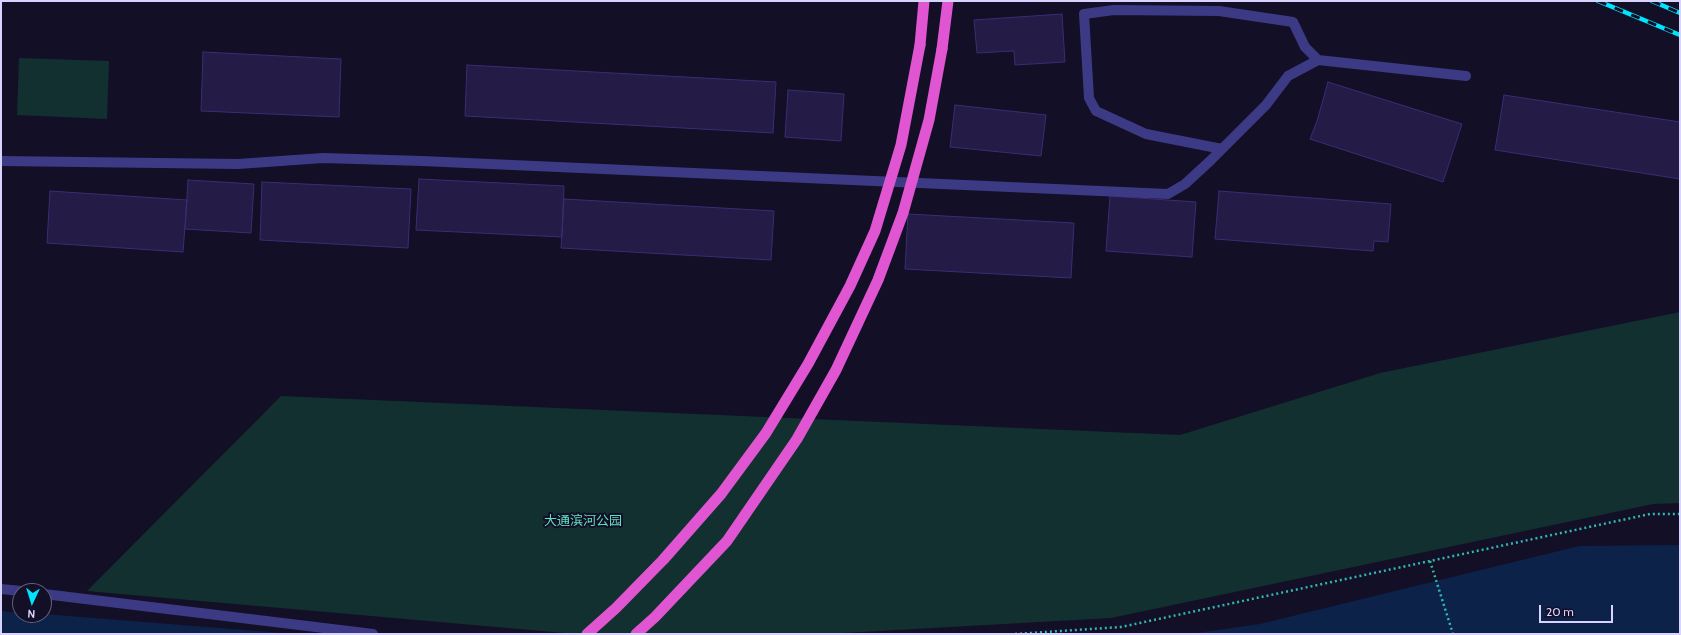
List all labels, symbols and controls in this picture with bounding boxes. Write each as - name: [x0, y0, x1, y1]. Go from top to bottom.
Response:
- park label: 大通滨河公园: [544, 513, 622, 529]
- north arrow: [12, 583, 52, 623]
- scale bar: [1541, 597, 1615, 623]
- text: 20 m: [1546, 604, 1574, 619]
- text: N: [27, 607, 36, 621]

